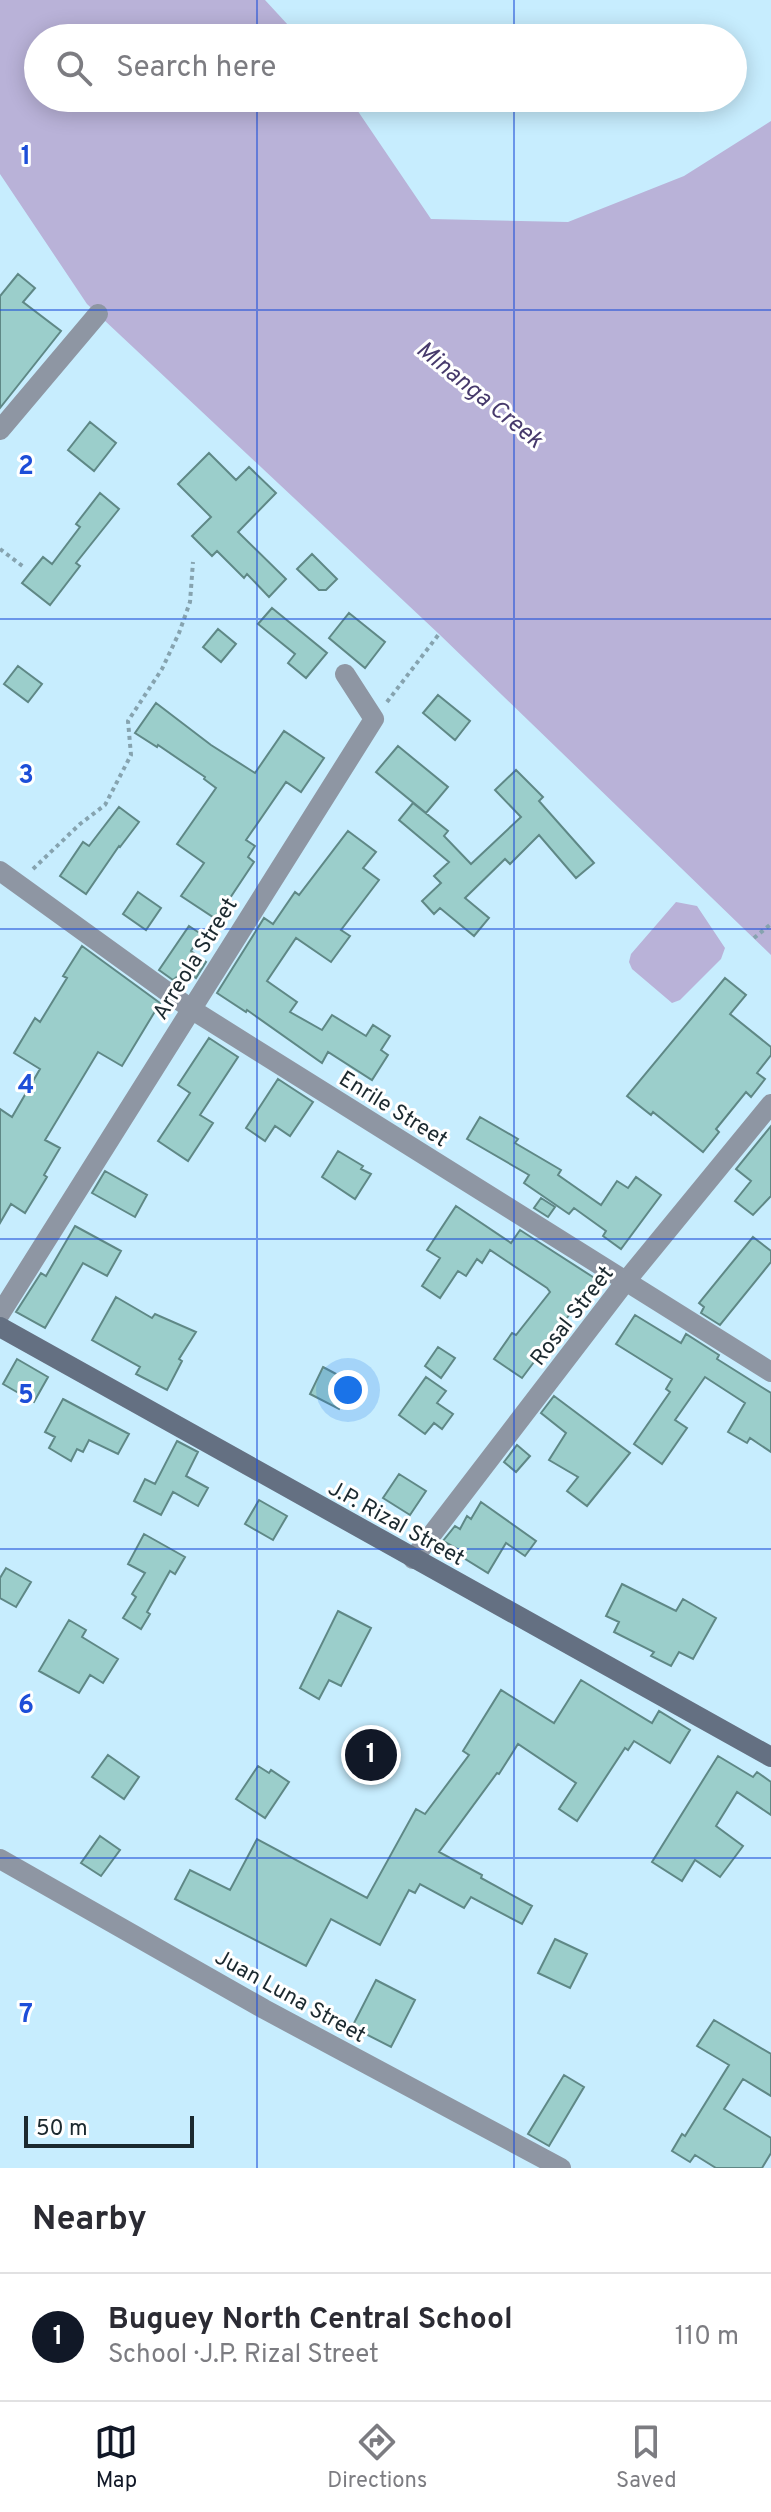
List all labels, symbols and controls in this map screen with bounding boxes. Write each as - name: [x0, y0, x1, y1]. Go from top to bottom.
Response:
- search box: [24, 24, 747, 112]
- icon: search: [52, 46, 96, 90]
- text: Search here: [116, 50, 276, 87]
- text: 1: [21, 141, 31, 174]
- water label: Minanga Creek: [409, 335, 549, 456]
- text: 2: [18, 451, 34, 484]
- text: 3: [18, 760, 34, 793]
- street label: Arreola Street: [148, 893, 244, 1025]
- street label: Enrile Street: [333, 1066, 452, 1154]
- text: 4: [18, 1070, 34, 1103]
- street label: Rosal Street: [526, 1261, 620, 1372]
- your location: [328, 1370, 368, 1410]
- text: 5: [18, 1380, 34, 1413]
- street label: J.P. Rizal Street: [323, 1476, 469, 1573]
- text: 6: [18, 1690, 34, 1723]
- pin: 1: [345, 1725, 397, 1785]
- street label: Juan Luna Street: [210, 1945, 370, 2050]
- text: 7: [19, 1999, 33, 2032]
- scale bar: [24, 2112, 194, 2148]
- text: 50 m: [36, 2116, 88, 2143]
- text: Nearby: [32, 2199, 147, 2242]
- text: Buguey North Central School: [108, 2302, 513, 2339]
- text: 1: [53, 2321, 63, 2354]
- text: 110 m: [675, 2321, 739, 2354]
- text: School · J.P. Rizal Street: [108, 2339, 379, 2372]
- tab: Map: [94, 2420, 138, 2495]
- tab: Directions: [327, 2420, 427, 2495]
- tab: Saved: [616, 2420, 677, 2495]

